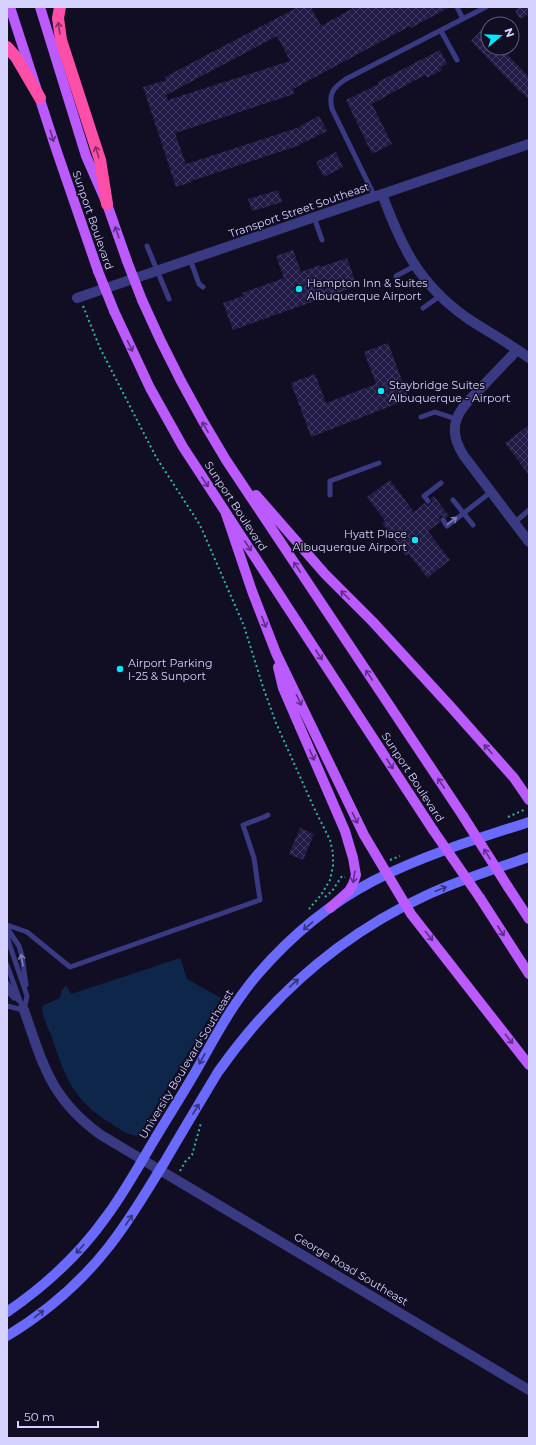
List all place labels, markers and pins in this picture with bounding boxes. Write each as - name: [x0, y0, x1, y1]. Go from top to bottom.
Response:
- place label: Hampton Inn & Suites Albuquerque Airport: [307, 276, 428, 303]
- marker: Hampton Inn & Suites Albuquerque Airport: [294, 284, 304, 294]
- place label: Staybridge Suites Albuquerque - Airport: [389, 378, 511, 405]
- marker: Staybridge Suites Albuquerque - Airport: [376, 386, 386, 396]
- place label: Hyatt Place Albuquerque Airport: [293, 527, 408, 554]
- marker: Hyatt Place Albuquerque Airport: [410, 535, 420, 545]
- place label: Airport Parking I-25 & Sunport: [128, 656, 213, 683]
- marker: Airport Parking I-25 & Sunport: [115, 664, 125, 674]

